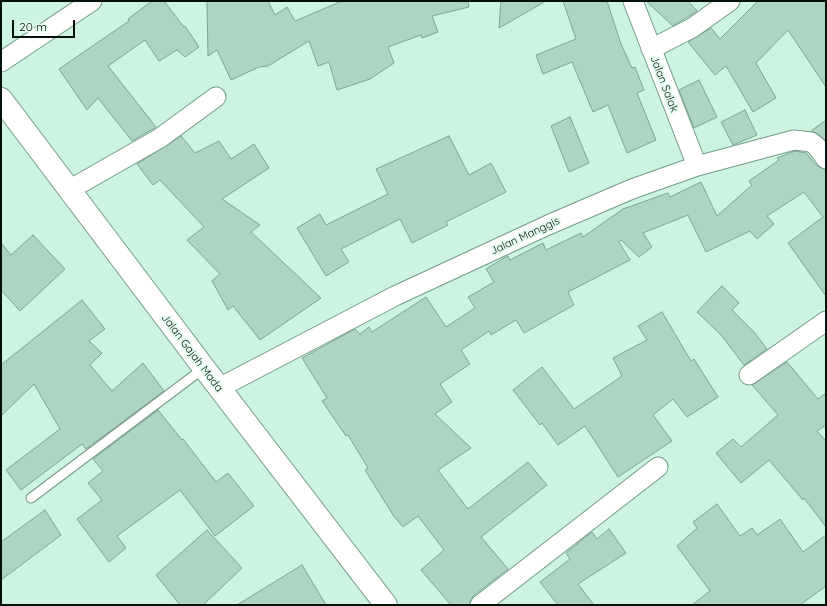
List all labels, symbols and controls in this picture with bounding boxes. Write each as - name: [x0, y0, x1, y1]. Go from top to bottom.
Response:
- scale bar: [14, 12, 77, 38]
- text: 20 m: [19, 19, 47, 34]
- street label: Jalan Salak: [647, 54, 681, 114]
- street label: Jalan Manggis: [488, 214, 562, 258]
- street label: Jalan Gajah Mada: [158, 312, 226, 394]

